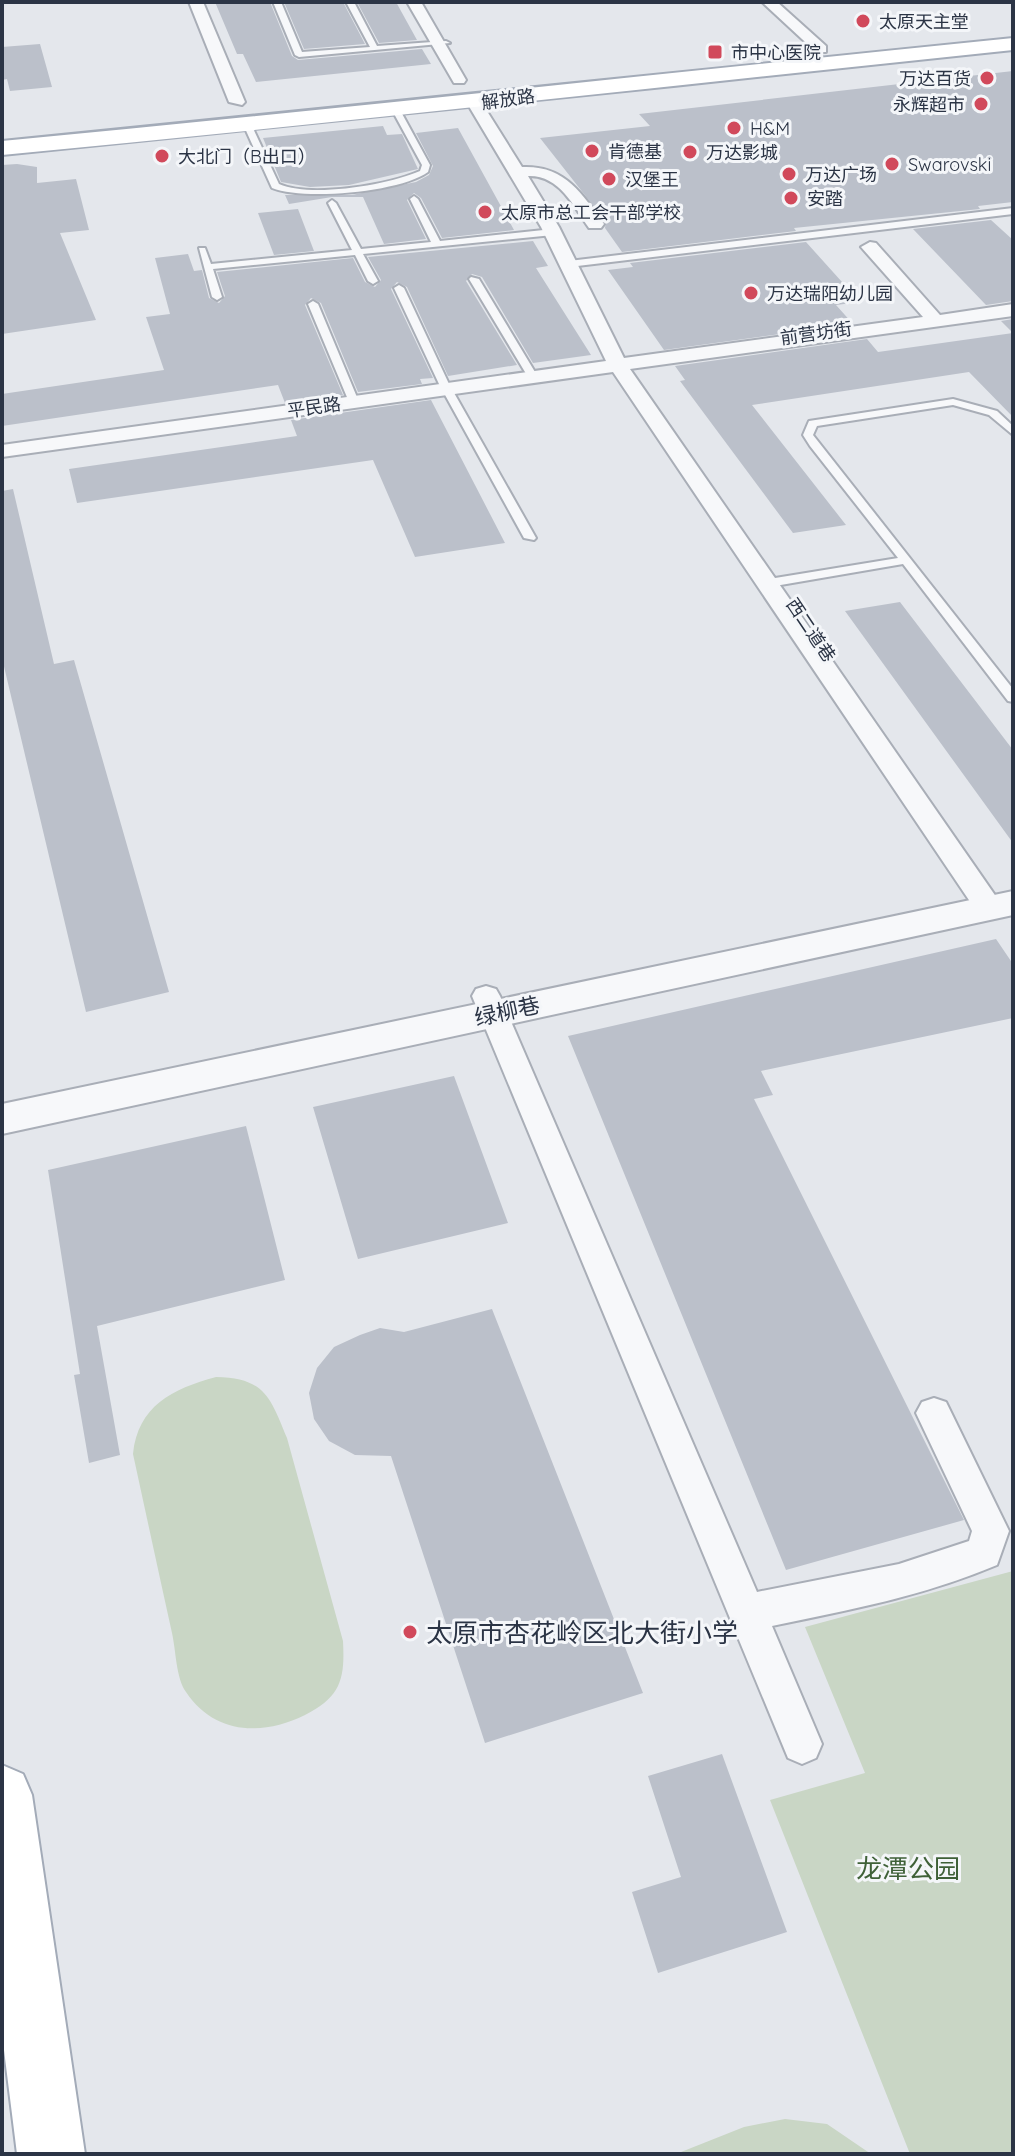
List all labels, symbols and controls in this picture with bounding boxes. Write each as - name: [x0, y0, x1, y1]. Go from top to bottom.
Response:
- place label: 太原天主堂: [879, 10, 969, 33]
- marker: 太原天主堂: [854, 12, 872, 30]
- place label: 市中心医院: [731, 41, 821, 64]
- marker: 市中心医院: [706, 43, 724, 61]
- place label: 万达百货: [899, 67, 971, 90]
- marker: 万达百货: [978, 69, 996, 87]
- street label: 解放路: [480, 84, 536, 114]
- place label: 永辉超市: [893, 93, 965, 116]
- marker: 永辉超市: [972, 95, 990, 113]
- place label: H&M: [750, 117, 790, 140]
- marker: H&M: [725, 119, 743, 137]
- place label: 肯德基: [608, 140, 662, 163]
- place label: 万达影城: [706, 141, 778, 164]
- marker: 肯德基: [583, 142, 601, 160]
- marker: 万达影城: [681, 143, 699, 161]
- place label: 大北门（B出口）: [178, 145, 316, 168]
- marker: 大北门（B出口）: [153, 147, 171, 165]
- place label: Swarovski: [908, 153, 991, 176]
- marker: Swarovski: [883, 155, 901, 173]
- place label: 万达广场: [805, 163, 877, 186]
- marker: 万达广场: [780, 165, 798, 183]
- place label: 汉堡王: [625, 168, 679, 191]
- marker: 汉堡王: [600, 170, 618, 188]
- place label: 安踏: [807, 187, 843, 210]
- marker: 安踏: [782, 189, 800, 207]
- place label: 太原市总工会干部学校: [501, 201, 681, 224]
- marker: 太原市总工会干部学校: [476, 203, 494, 221]
- place label: 万达瑞阳幼儿园: [767, 282, 893, 305]
- marker: 万达瑞阳幼儿园: [742, 284, 760, 302]
- street label: 前营坊街: [779, 317, 853, 349]
- street label: 平民路: [286, 392, 342, 422]
- street label: 西二道巷: [781, 594, 841, 666]
- street label: 绿柳巷: [472, 990, 542, 1032]
- place label: 太原市杏花岭区北大街小学: [426, 1616, 738, 1649]
- marker: 太原市杏花岭区北大街小学: [401, 1623, 419, 1641]
- park label: 龙潭公园: [856, 1852, 960, 1885]

